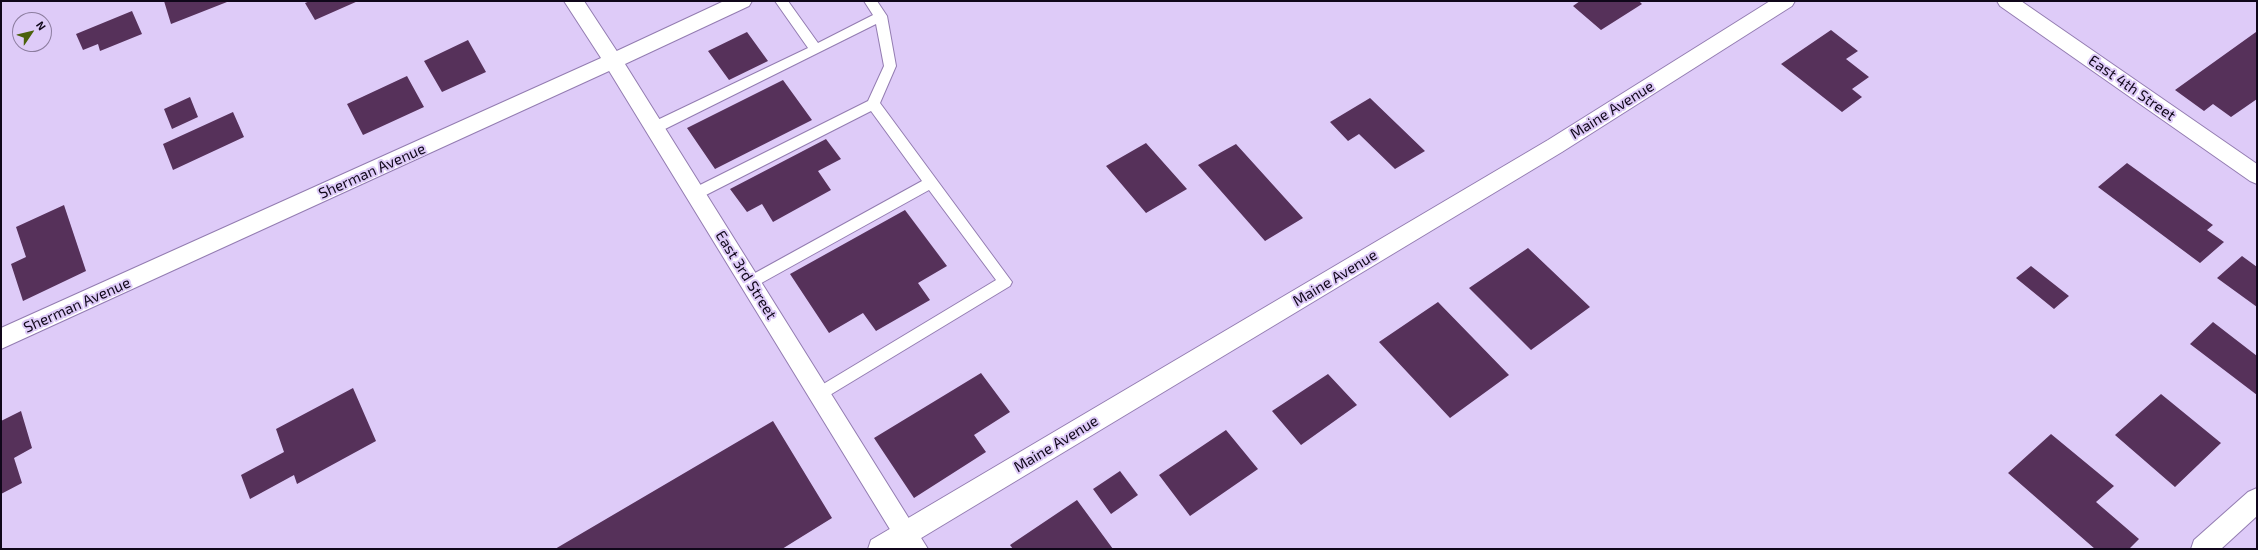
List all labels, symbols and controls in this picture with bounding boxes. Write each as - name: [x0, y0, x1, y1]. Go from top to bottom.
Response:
- north arrow: [12, 12, 52, 52]
- text: N: [34, 18, 49, 32]
- street label: East 4th Street: [2085, 51, 2179, 125]
- street label: Maine Avenue: [1567, 77, 1657, 143]
- street label: Sherman Avenue: [316, 139, 428, 203]
- street label: East 3rd Street: [712, 227, 780, 323]
- street label: Maine Avenue: [1289, 246, 1381, 310]
- street label: Sherman Avenue: [21, 273, 133, 337]
- street label: Maine Avenue: [1010, 412, 1102, 476]

